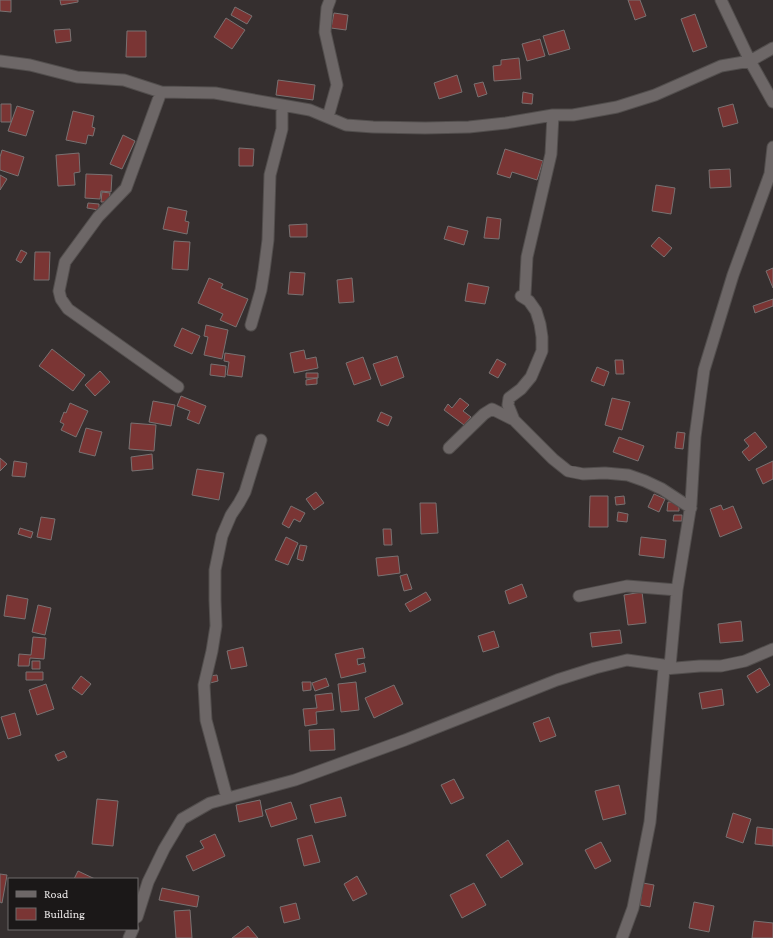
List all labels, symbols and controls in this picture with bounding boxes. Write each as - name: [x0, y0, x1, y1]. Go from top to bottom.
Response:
- legend: [8, 878, 138, 930]
- text: Road: [44, 887, 69, 901]
- text: Building: [44, 907, 85, 921]

